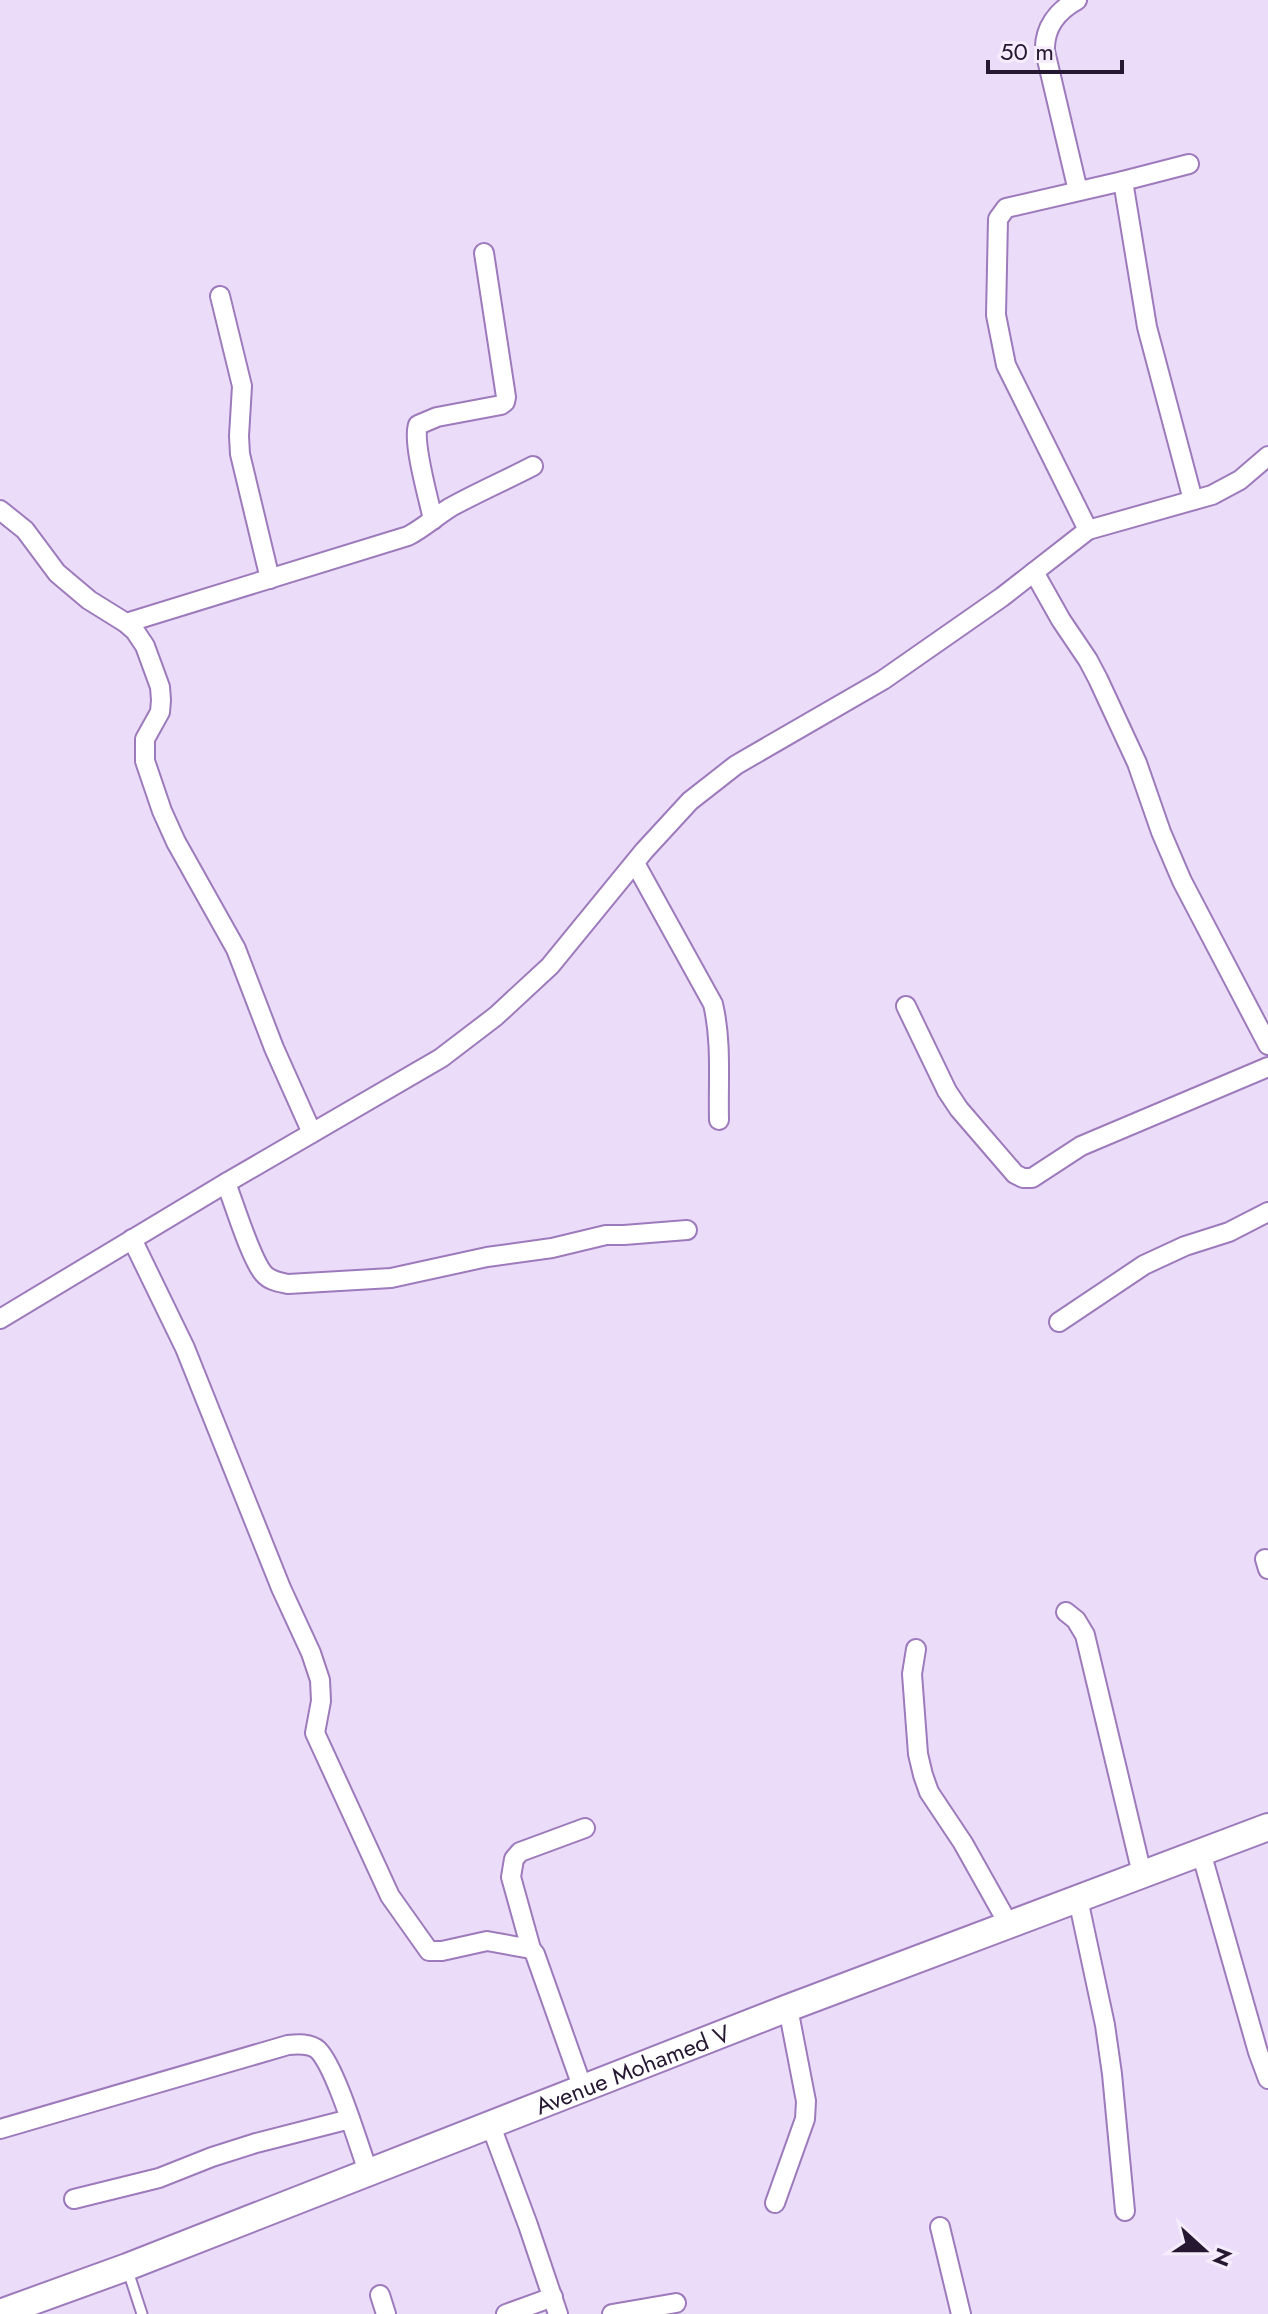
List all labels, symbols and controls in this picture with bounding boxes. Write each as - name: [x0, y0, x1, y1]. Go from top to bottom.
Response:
- scale bar: [988, 24, 1122, 74]
- text: 50 m: [1000, 34, 1054, 69]
- street label: Avenue Mohamed V: [530, 2015, 735, 2123]
- north arrow: [1164, 2210, 1244, 2290]
- text: N: [1205, 2243, 1241, 2271]

